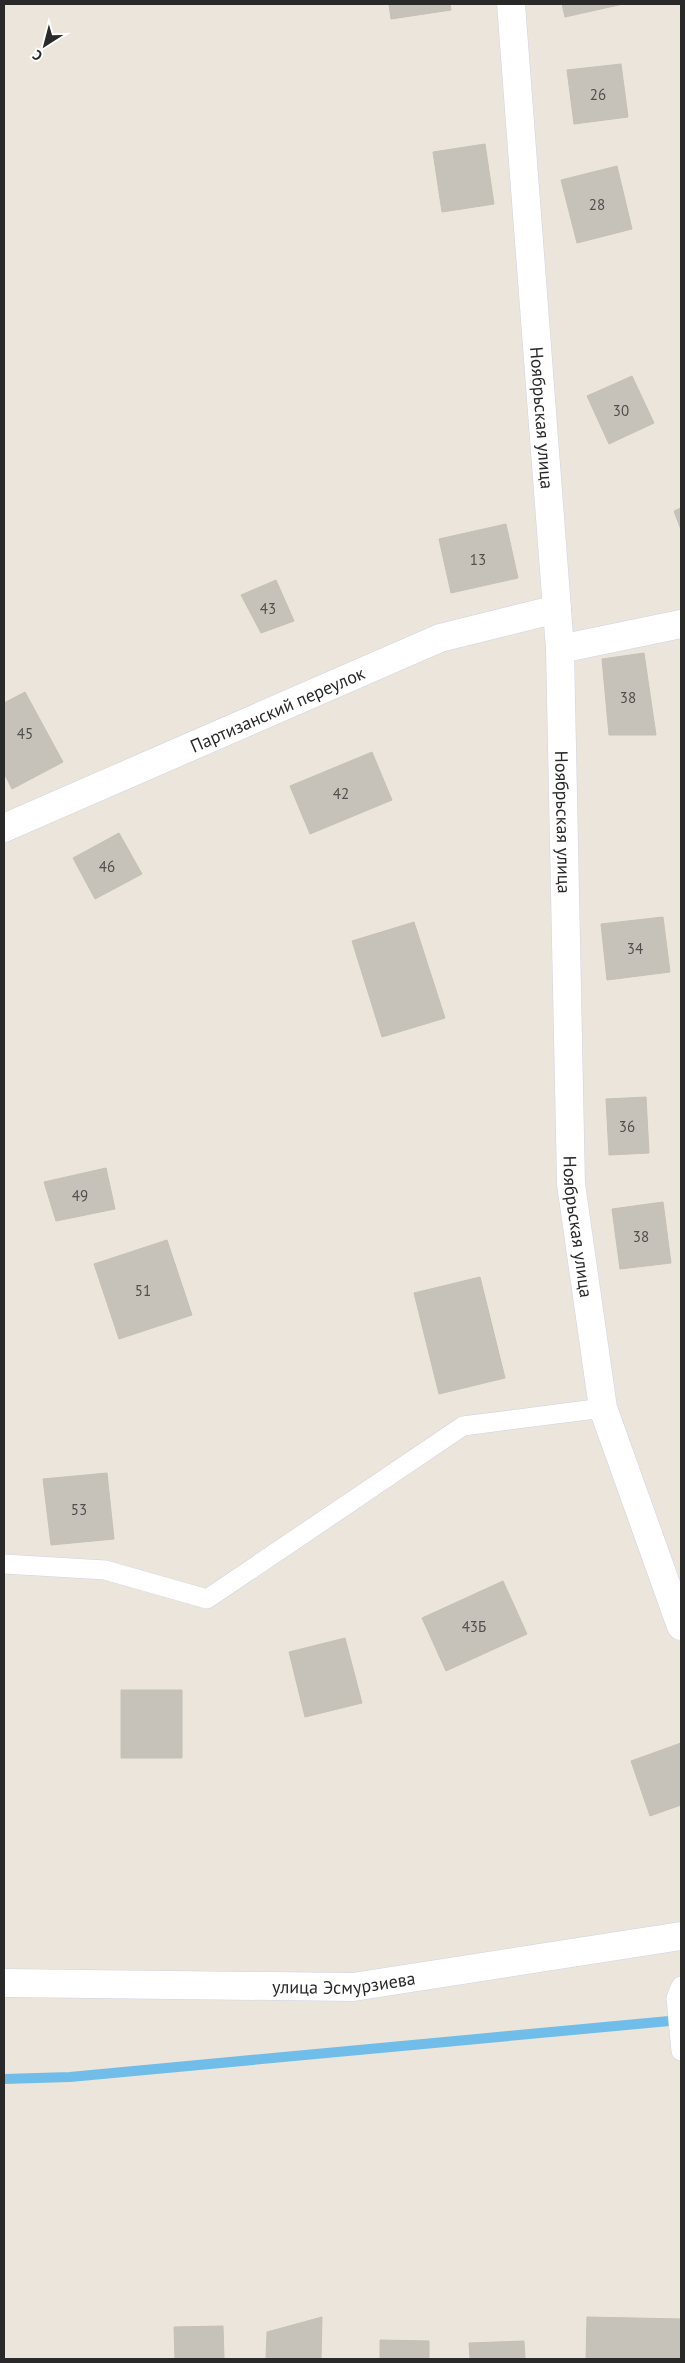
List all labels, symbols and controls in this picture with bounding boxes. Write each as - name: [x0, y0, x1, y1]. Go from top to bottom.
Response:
- north arrow: [20, 20, 70, 70]
- text: С: [29, 46, 46, 65]
- house number: 26: [590, 85, 606, 104]
- house number: 28: [589, 195, 605, 214]
- street label: Ноябрьская улица: [526, 346, 559, 490]
- house number: 30: [613, 401, 629, 420]
- house number: 13: [470, 550, 486, 569]
- house number: 43: [260, 599, 276, 618]
- street label: Партизанский переулок: [186, 661, 368, 757]
- house number: 38: [620, 688, 636, 707]
- house number: 45: [17, 724, 33, 743]
- street label: Ноябрьская улица: [551, 750, 577, 894]
- house number: 42: [333, 784, 349, 803]
- house number: 46: [99, 857, 115, 876]
- house number: 34: [627, 939, 643, 958]
- house number: 36: [619, 1117, 635, 1136]
- street label: Ноябрьская улица: [559, 1155, 599, 1299]
- house number: 49: [72, 1186, 88, 1205]
- house number: 38: [633, 1227, 649, 1246]
- house number: 51: [135, 1281, 151, 1300]
- house number: 53: [71, 1500, 87, 1519]
- house number: 43Б: [462, 1617, 486, 1636]
- street label: улица Эсмурзиева: [272, 1966, 417, 1998]

